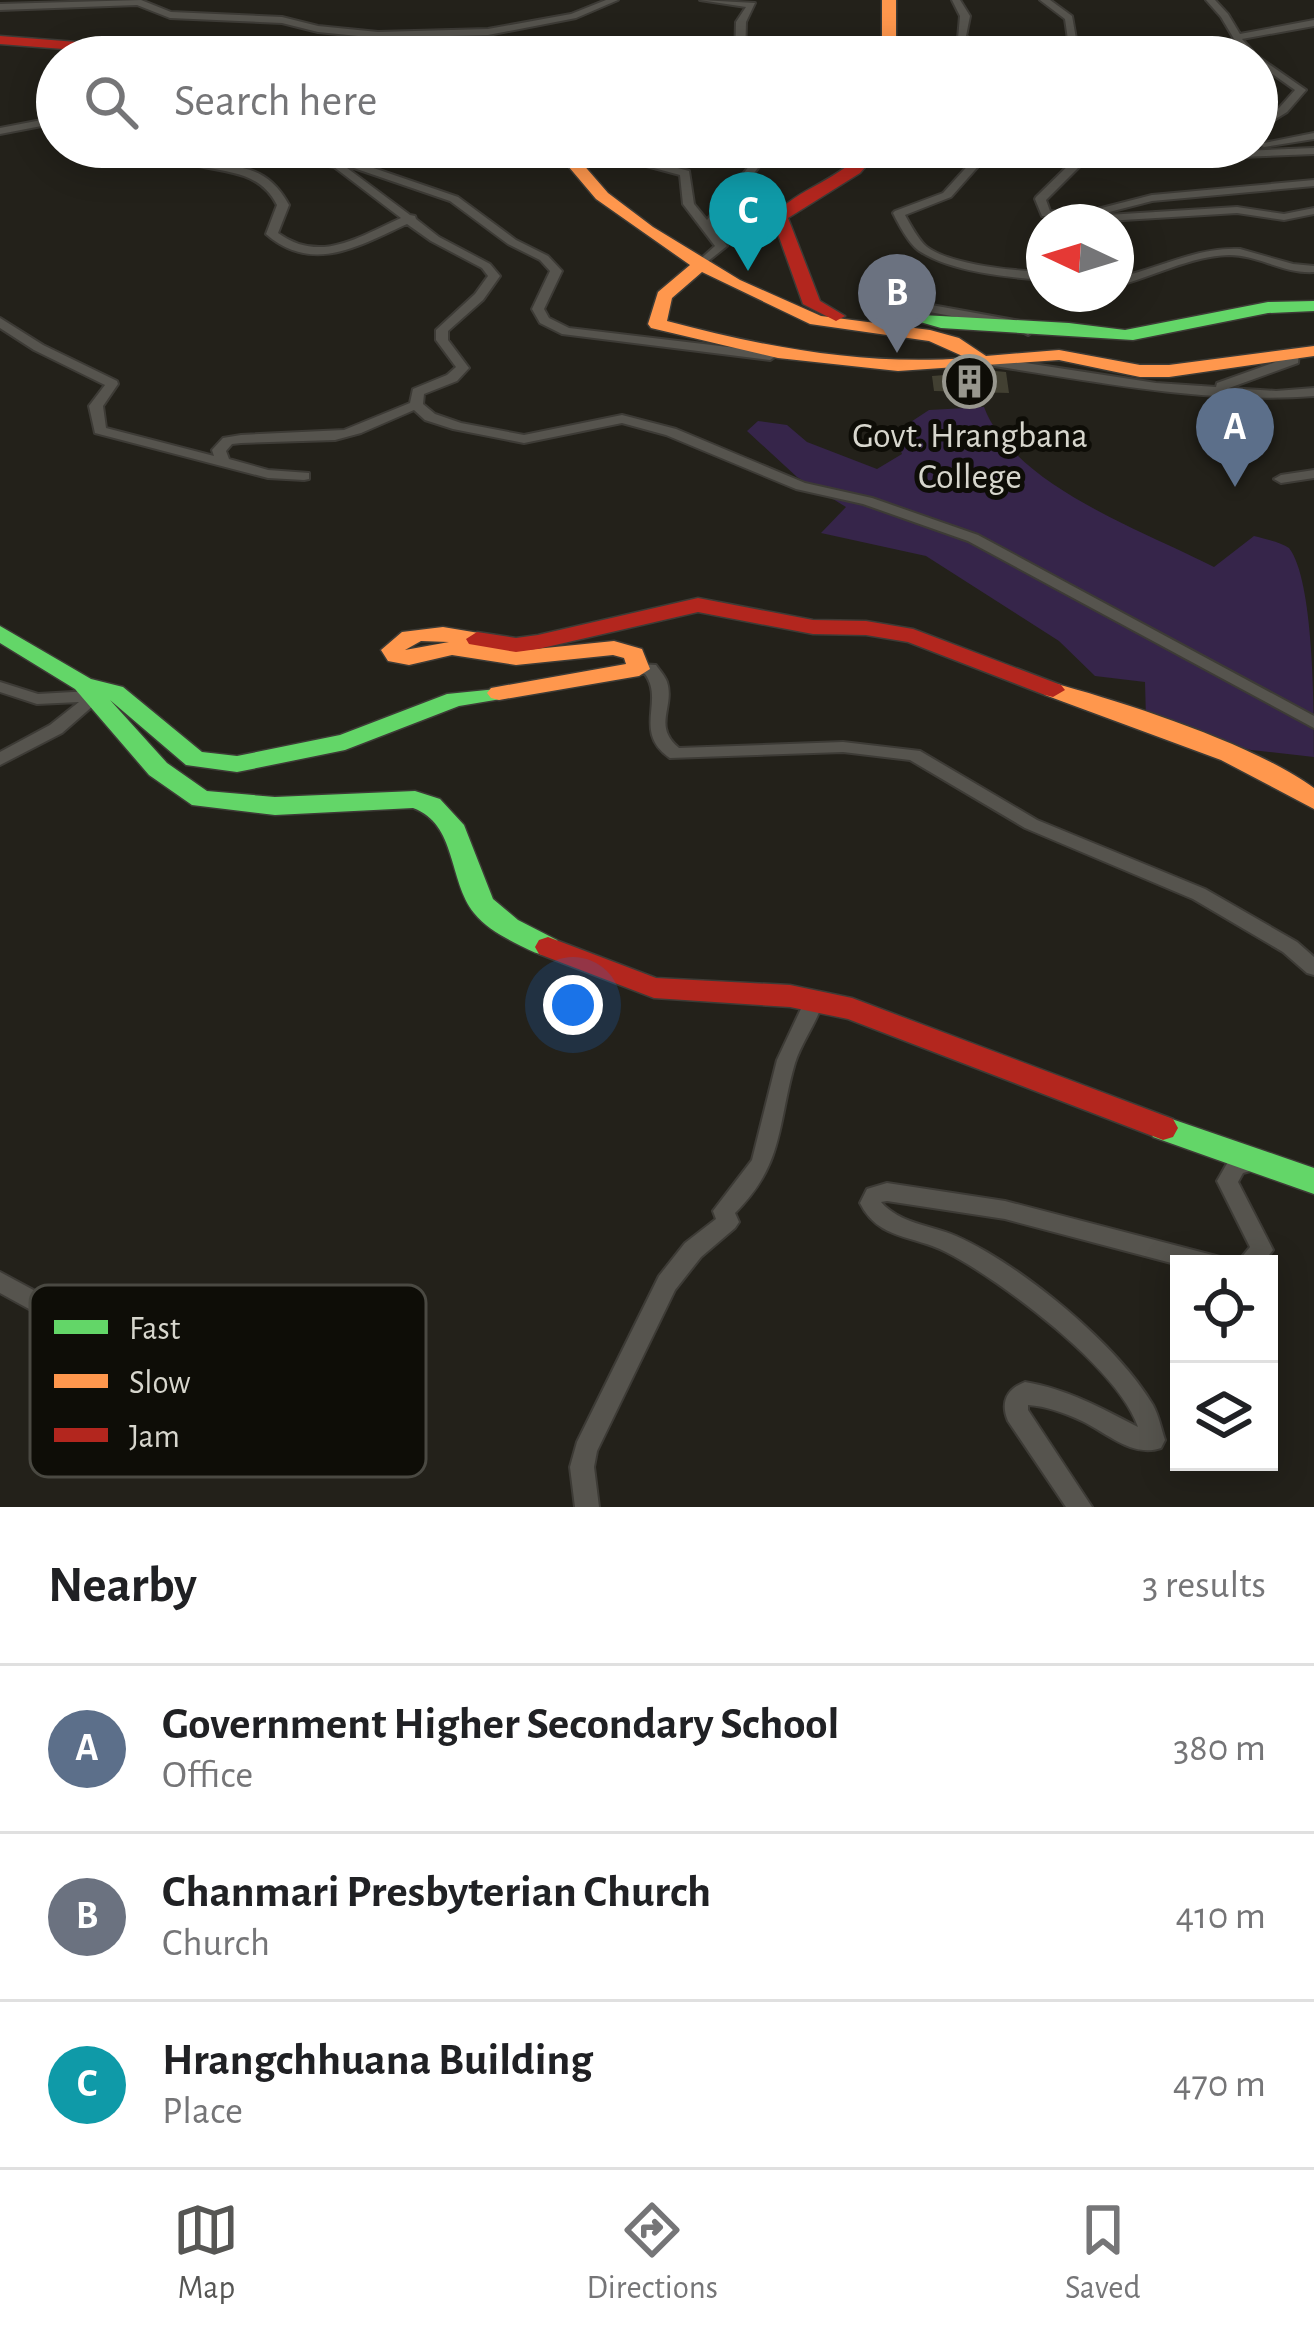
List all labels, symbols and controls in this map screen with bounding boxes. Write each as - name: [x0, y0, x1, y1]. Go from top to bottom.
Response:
- search box: [36, 36, 1278, 168]
- icon: search: [78, 69, 144, 135]
- text: Search here: [174, 79, 377, 124]
- pin: C: [709, 172, 787, 271]
- north arrow: [1026, 204, 1134, 312]
- pin: B: [858, 254, 936, 353]
- building icon: Govt. Hrangbana College: [942, 353, 998, 409]
- pin: A: [1196, 388, 1274, 487]
- place label: Govt. Hrangbana College: [852, 418, 1088, 495]
- your location: [543, 975, 603, 1035]
- map controls: [1170, 1255, 1278, 1471]
- button: locate: [1170, 1255, 1278, 1363]
- legend: [30, 1285, 426, 1477]
- text: Fast: [129, 1313, 181, 1346]
- button: layers: [1170, 1363, 1278, 1471]
- text: Slow: [129, 1367, 190, 1400]
- text: Jam: [129, 1421, 180, 1454]
- text: Nearby: [48, 1560, 197, 1611]
- text: 3 results: [1142, 1566, 1266, 1605]
- text: Government Higher Secondary School: [162, 1702, 839, 1747]
- text: A: [75, 1729, 99, 1768]
- text: 380 m: [1173, 1729, 1266, 1768]
- text: Office: [162, 1756, 253, 1795]
- text: Chanmari Presbyterian Church: [162, 1870, 711, 1915]
- text: B: [76, 1897, 98, 1936]
- text: 410 m: [1176, 1897, 1266, 1936]
- text: Church: [162, 1924, 270, 1963]
- text: Hrangchhuana Building: [162, 2038, 593, 2083]
- text: C: [77, 2065, 97, 2104]
- text: 470 m: [1173, 2065, 1266, 2104]
- text: Place: [162, 2092, 243, 2131]
- tab: Map: [173, 2197, 239, 2309]
- tab: Directions: [586, 2197, 718, 2309]
- tab: Saved: [1065, 2197, 1140, 2309]

